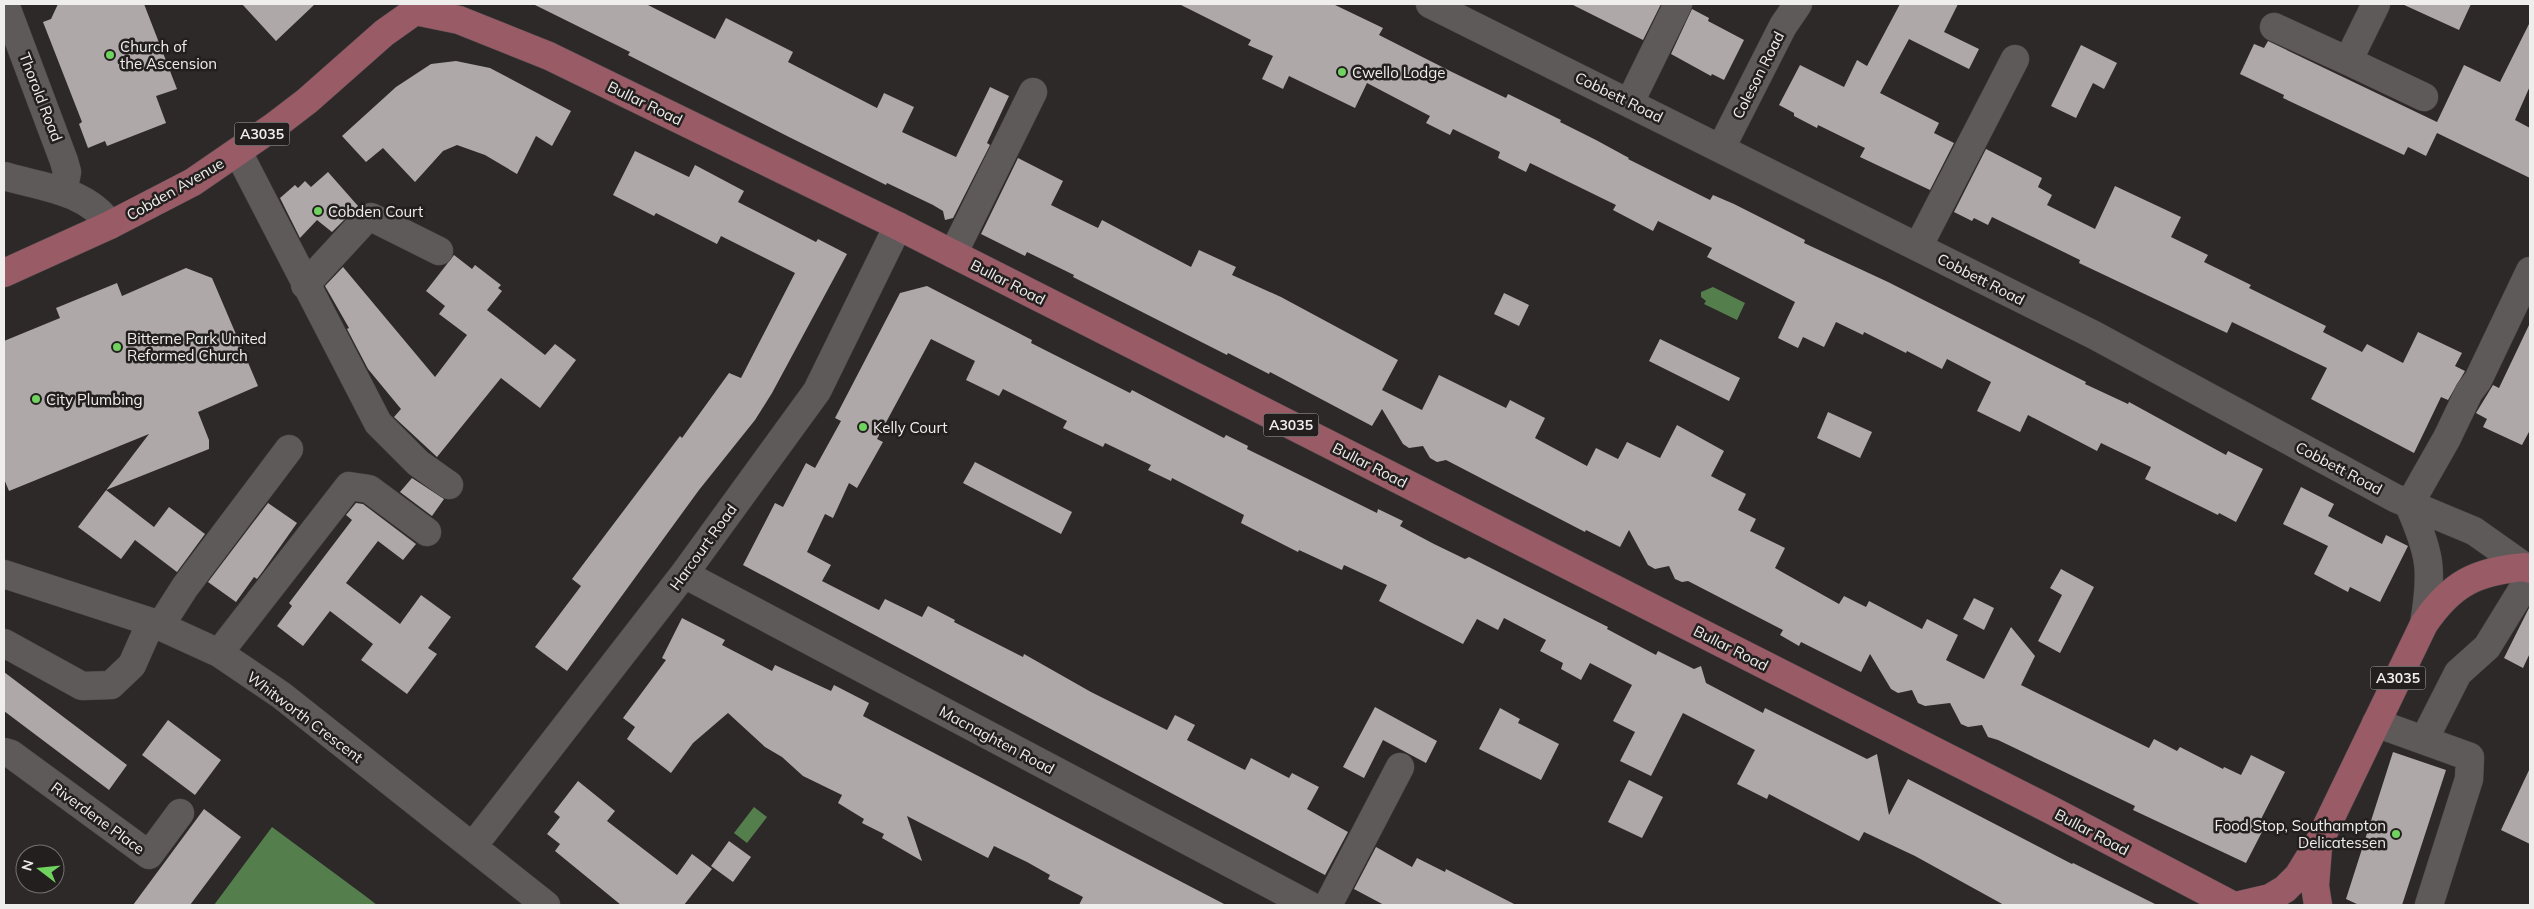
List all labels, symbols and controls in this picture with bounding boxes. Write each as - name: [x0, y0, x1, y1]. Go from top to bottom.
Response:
- street label: Coleson Road: [1728, 28, 1788, 122]
- place label: Church of the Ascension: [120, 37, 217, 73]
- marker: Church of the Ascension: [104, 49, 116, 61]
- street label: Thorold Road: [15, 50, 67, 144]
- place label: Cwello Lodge: [1352, 63, 1446, 82]
- marker: Cwello Lodge: [1336, 66, 1348, 78]
- street label: Cobbett Road: [1572, 68, 1666, 126]
- street label: Bullar Road: [604, 77, 686, 129]
- road number: A3035: [234, 122, 290, 146]
- street label: Cobden Avenue: [123, 153, 227, 225]
- place label: Cobden Court: [328, 202, 423, 221]
- marker: Cobden Court: [312, 205, 324, 217]
- street label: Cobbett Road: [1934, 249, 2028, 309]
- street label: Bullar Road: [968, 255, 1048, 309]
- place label: Bitterne Park United Reformed Church: [127, 329, 267, 365]
- marker: Bitterne Park United Reformed Church: [111, 341, 123, 353]
- place label: City Plumbing: [46, 390, 143, 409]
- marker: City Plumbing: [30, 393, 42, 405]
- road number: A3035: [1264, 414, 1318, 436]
- place label: Kelly Court: [873, 418, 948, 437]
- marker: Kelly Court: [857, 421, 869, 433]
- street label: Cobbett Road: [2292, 437, 2386, 499]
- street label: Bullar Road: [1330, 438, 1410, 492]
- street label: Harcourt Road: [665, 500, 741, 594]
- street label: Bullar Road: [1691, 621, 1771, 675]
- road number: A3035: [2370, 666, 2426, 690]
- street label: Whitworth Crescent: [243, 667, 367, 767]
- street label: Macnaghten Road: [936, 702, 1058, 778]
- street label: Riverdene Place: [47, 778, 149, 858]
- street label: Bullar Road: [2052, 805, 2132, 859]
- place label: Food Stop, Southampton Delicatessen: [2215, 816, 2386, 852]
- marker: Food Stop, Southampton Delicatessen: [2390, 828, 2402, 840]
- north arrow: [15, 844, 65, 894]
- text: N: [17, 858, 38, 873]

